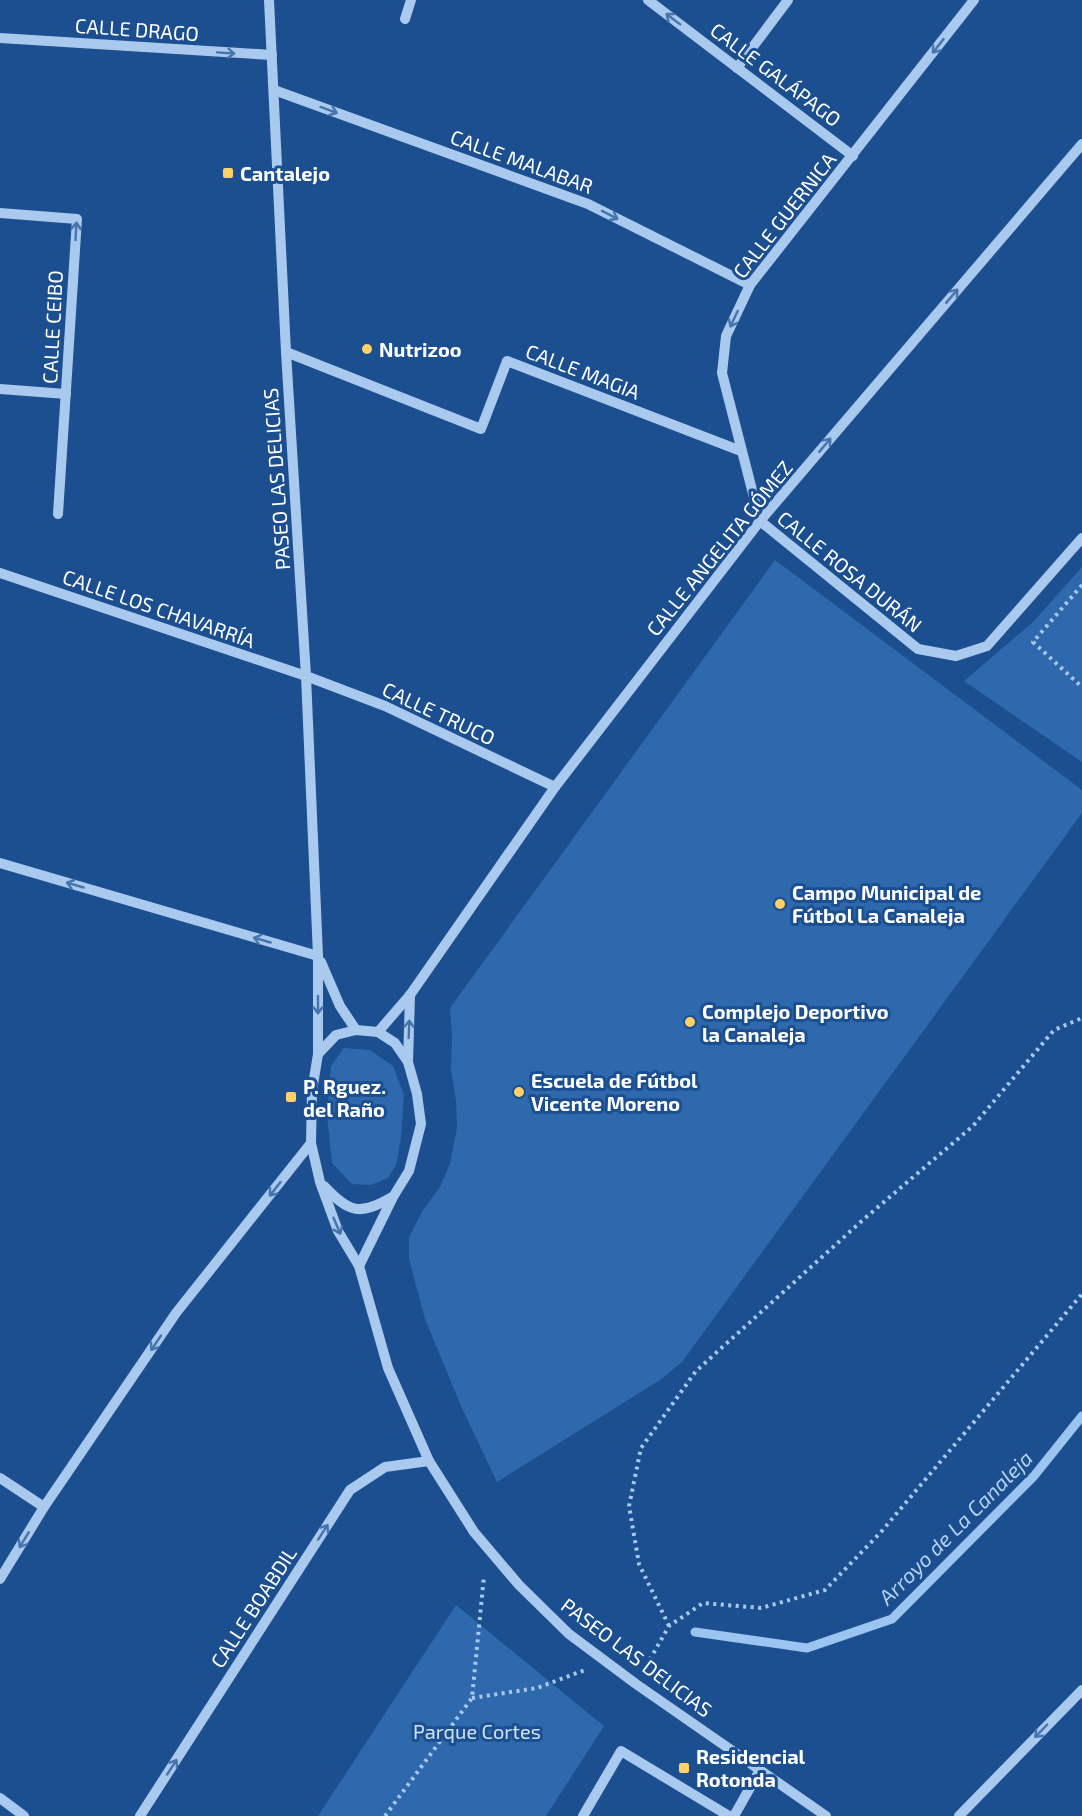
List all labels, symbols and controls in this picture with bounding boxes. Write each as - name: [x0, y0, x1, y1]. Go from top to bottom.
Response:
- one-way arrow: [665, 12, 681, 25]
- street label: CALLE DRAGO: [74, 13, 200, 45]
- street label: CALLE GALÁPAGO: [706, 17, 846, 131]
- one-way arrow: [932, 38, 944, 54]
- one-way arrow: [216, 47, 235, 58]
- one-way arrow: [319, 106, 338, 117]
- street label: CALLE MALABAR: [447, 124, 597, 198]
- street label: CALLE GUERNICA: [728, 147, 841, 283]
- place label: Cantalejo: [240, 161, 330, 185]
- marker: Cantalejo: [221, 166, 235, 180]
- one-way arrow: [600, 209, 618, 221]
- one-way arrow: [71, 221, 82, 241]
- street label: CALLE CEIBO: [37, 270, 67, 384]
- one-way arrow: [945, 289, 959, 304]
- one-way arrow: [727, 310, 739, 328]
- place label: Nutrizoo: [379, 337, 462, 361]
- street label: CALLE MAGIA: [523, 338, 644, 404]
- marker: Nutrizoo: [360, 342, 374, 356]
- street label: PASEO LAS DELICIAS: [258, 387, 294, 571]
- one-way arrow: [819, 437, 832, 453]
- street label: CALLE ANGELITA GÓMEZ: [641, 456, 797, 640]
- street label: CALLE ROSA DURÁN: [773, 505, 927, 637]
- street label: CALLE LOS CHAVARRÍA: [60, 564, 259, 652]
- street label: CALLE TRUCO: [379, 676, 499, 750]
- one-way arrow: [66, 879, 85, 890]
- place label: Campo Municipal de Fútbol La Canaleja: [792, 880, 981, 927]
- marker: Campo Municipal de Fútbol La Canaleja: [773, 897, 787, 911]
- one-way arrow: [253, 934, 272, 945]
- one-way arrow: [312, 995, 324, 1015]
- place label: Complejo Deportivo la Canaleja: [702, 999, 889, 1046]
- marker: Complejo Deportivo la Canaleja: [683, 1015, 697, 1029]
- one-way arrow: [403, 1019, 414, 1039]
- place label: Escuela de Fútbol Vicente Moreno: [531, 1068, 698, 1115]
- place label: P. Rguez. del Raño: [303, 1074, 386, 1121]
- marker: Escuela de Fútbol Vicente Moreno: [512, 1085, 526, 1099]
- marker: P. Rguez. del Raño: [284, 1090, 298, 1104]
- one-way arrow: [269, 1180, 282, 1196]
- one-way arrow: [332, 1216, 343, 1234]
- one-way arrow: [150, 1334, 162, 1351]
- water label: Arroyo de La Canaleja: [872, 1445, 1038, 1610]
- one-way arrow: [317, 1524, 329, 1541]
- one-way arrow: [17, 1531, 29, 1548]
- street label: CALLE BOABDIL: [205, 1542, 301, 1672]
- street label: PASEO LAS DELICIAS: [557, 1593, 717, 1721]
- park label: Parque Cortes: [413, 1719, 541, 1743]
- one-way arrow: [1034, 1724, 1048, 1739]
- place label: Residencial Rotonda: [696, 1744, 806, 1791]
- one-way arrow: [166, 1759, 178, 1776]
- marker: Residencial Rotonda: [677, 1761, 691, 1775]

